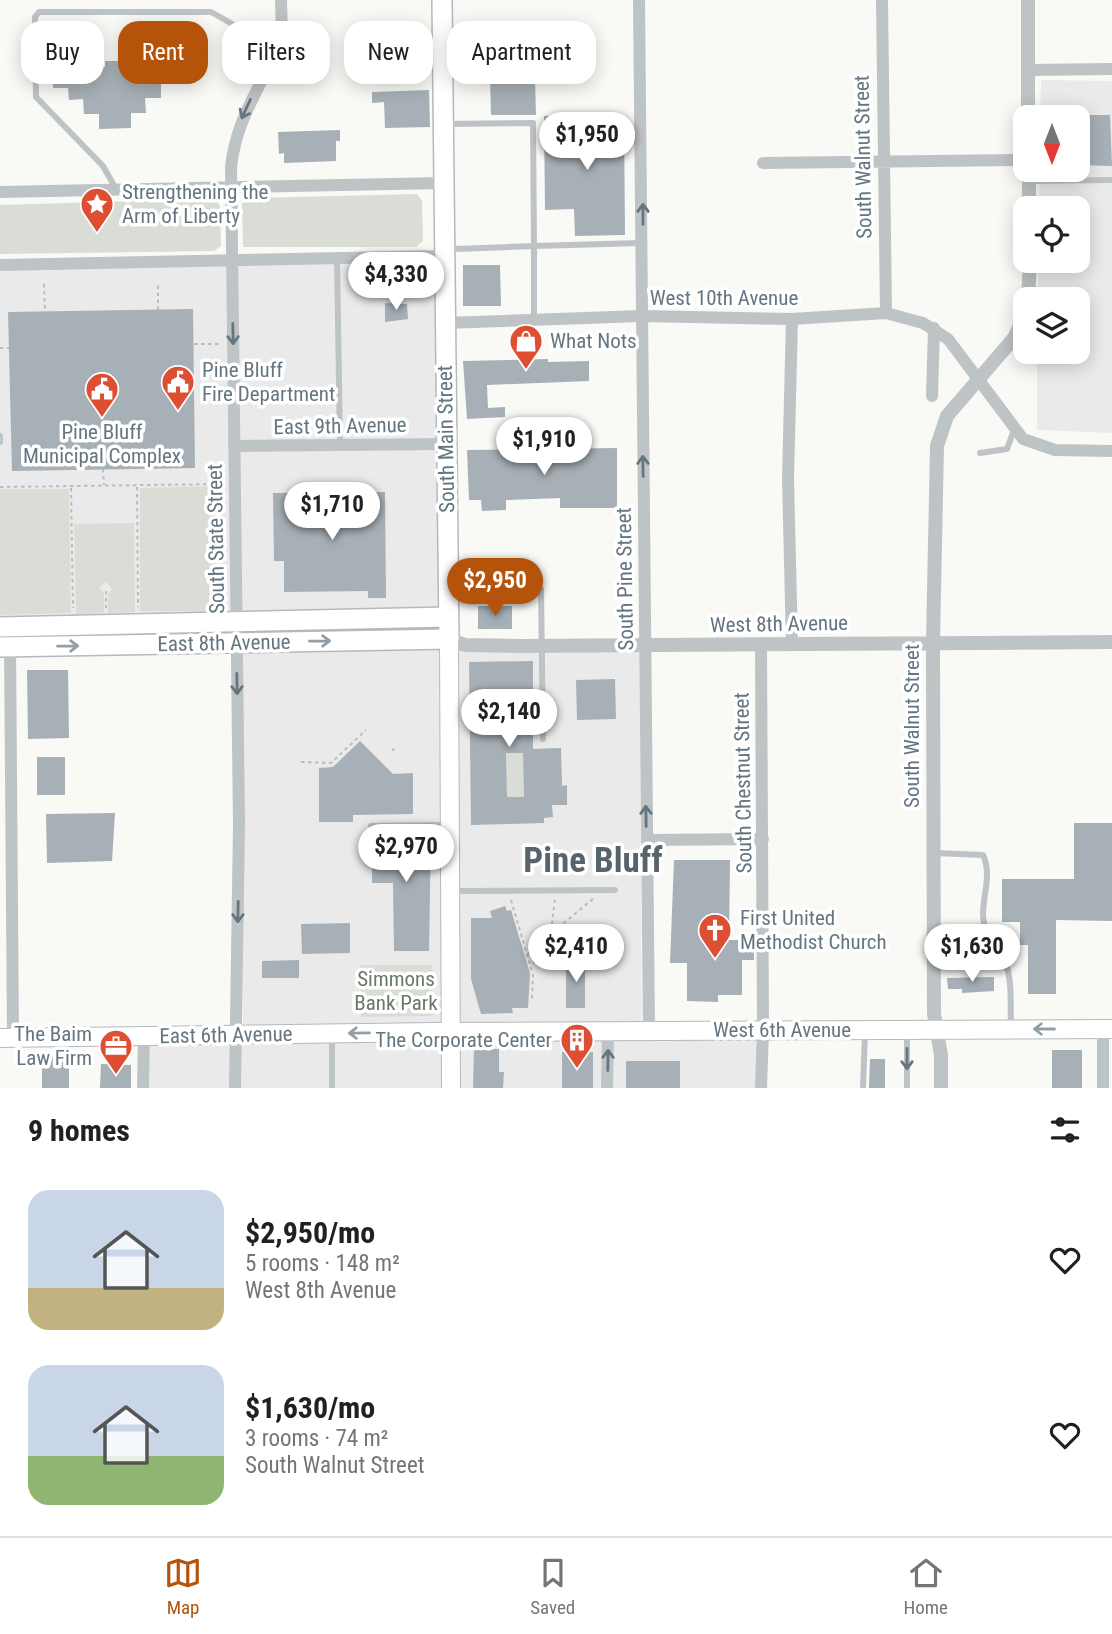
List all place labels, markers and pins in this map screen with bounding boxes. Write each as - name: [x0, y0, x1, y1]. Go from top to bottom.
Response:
- pin: $1,950: [530, 113, 644, 172]
- place label: Strengthening the Arm of Liberty: [122, 180, 269, 228]
- place icon: Strengthening the Arm of Liberty: [78, 185, 116, 234]
- pin: $4,330: [339, 252, 453, 312]
- shop icon: What Nots: [507, 322, 545, 371]
- place label: What Nots: [550, 329, 637, 353]
- place label: Pine Bluff Fire Department: [202, 358, 335, 406]
- public building icon: Pine Bluff Fire Department: [159, 363, 197, 412]
- public building icon: Pine Bluff Municipal Complex: [83, 370, 121, 419]
- pin: $1,910: [487, 418, 601, 477]
- place label: Pine Bluff Municipal Complex: [23, 420, 181, 468]
- pin: $1,710: [275, 482, 389, 542]
- pin: $2,950: [438, 558, 552, 618]
- pin: $2,140: [452, 690, 566, 749]
- pin: $2,970: [349, 824, 463, 884]
- place label: First United Methodist Church: [740, 906, 887, 954]
- church icon: First United Methodist Church: [696, 911, 734, 960]
- pin: $2,410: [519, 925, 633, 984]
- pin: $1,630: [915, 925, 1029, 984]
- building icon: The Corporate Center: [558, 1021, 596, 1070]
- place label: The Baim Law Firm: [14, 1022, 92, 1070]
- office icon: The Baim Law Firm: [97, 1027, 135, 1076]
- place label: The Corporate Center: [375, 1028, 552, 1052]

